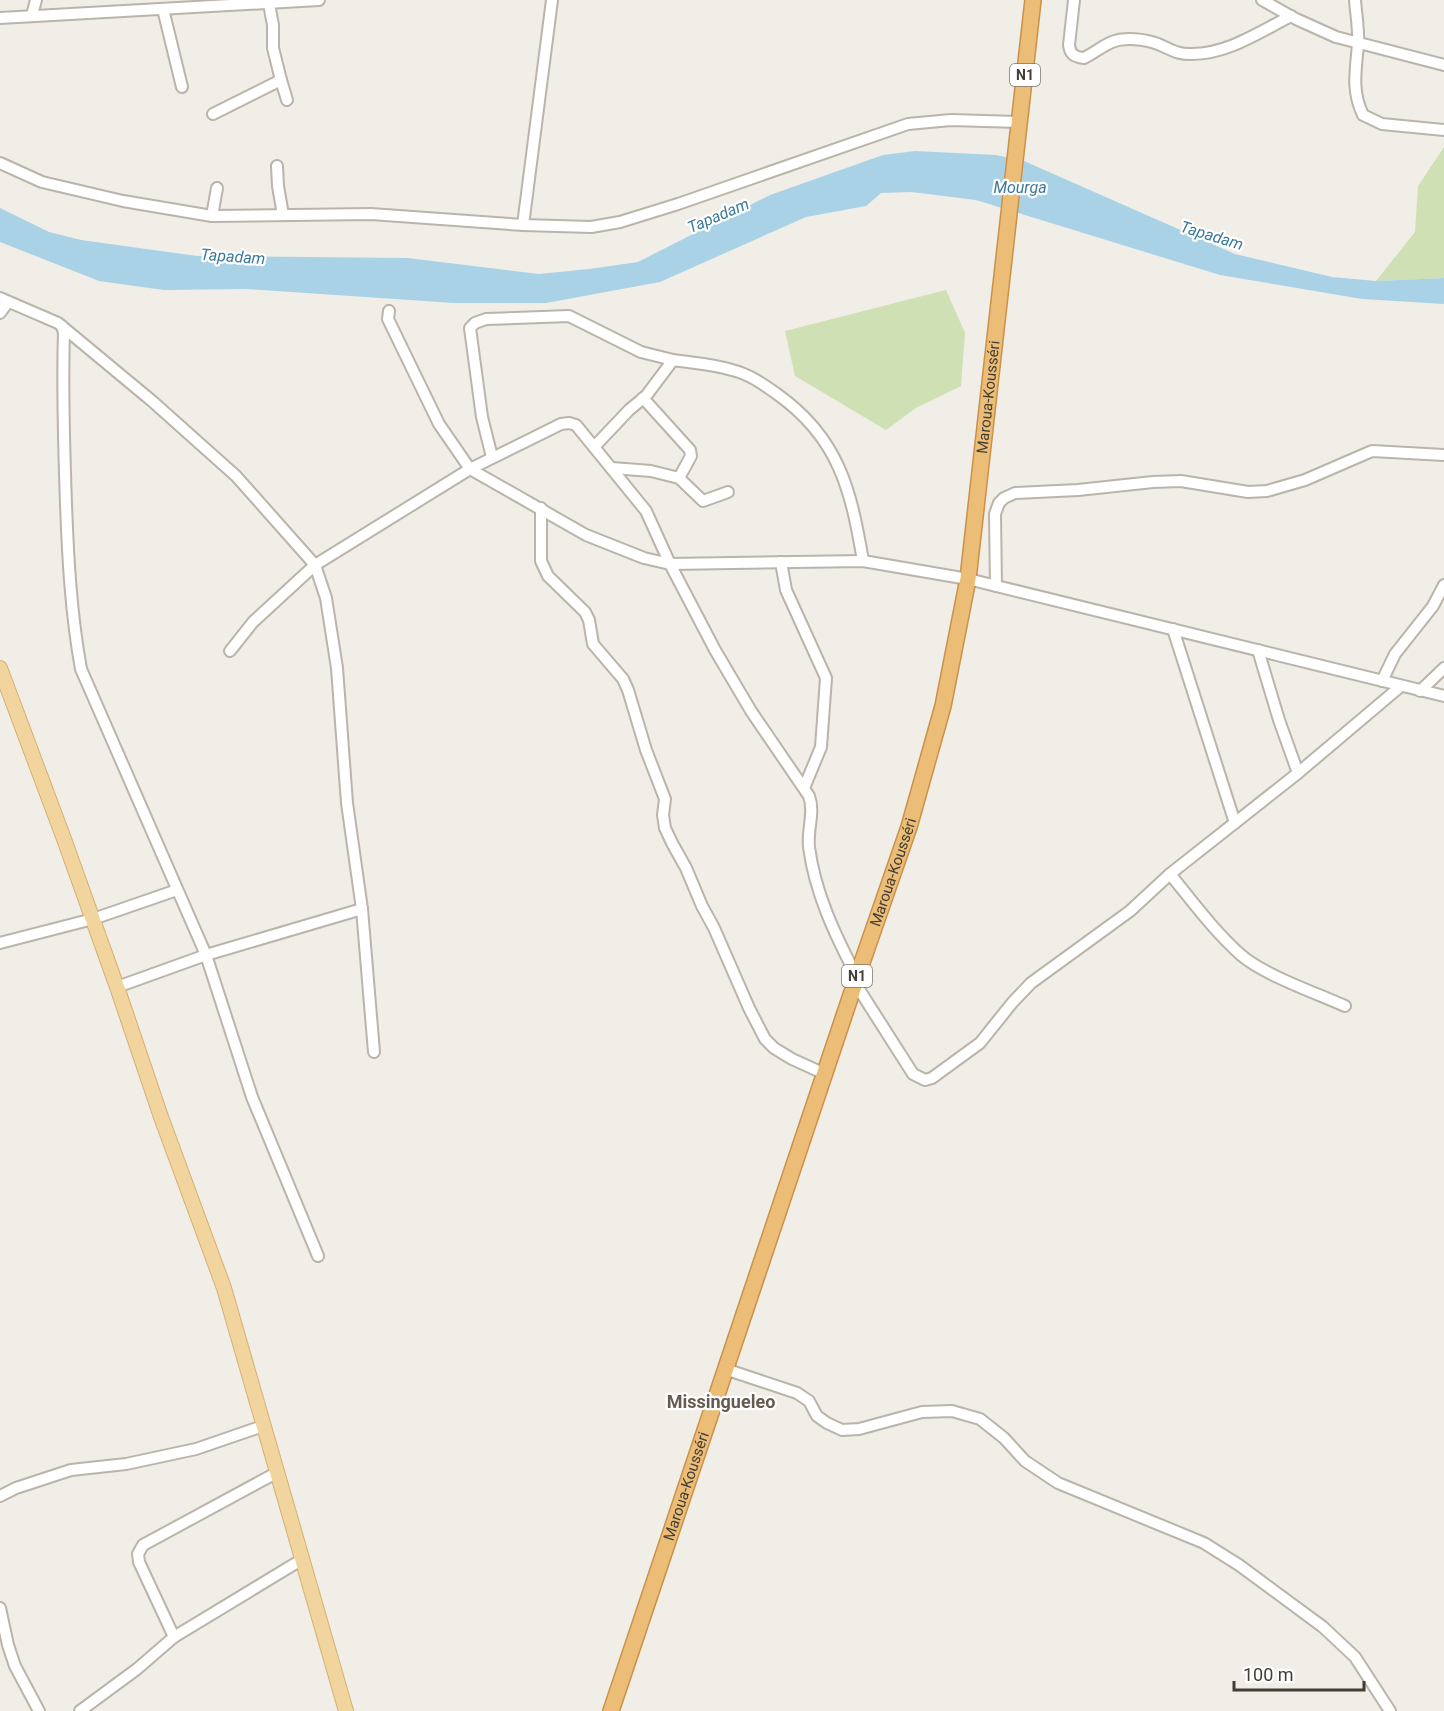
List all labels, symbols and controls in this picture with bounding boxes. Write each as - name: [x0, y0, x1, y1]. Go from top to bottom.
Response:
- road number: N1: [1010, 64, 1040, 86]
- water label: Mourga: [993, 178, 1047, 197]
- water label: Tapadam: [685, 194, 752, 237]
- water label: Tapadam: [1178, 217, 1246, 254]
- water label: Tapadam: [200, 245, 266, 268]
- street label: Maroua-Kousséri: [973, 340, 1004, 455]
- street label: Maroua-Kousséri: [866, 816, 920, 929]
- road number: N1: [842, 965, 872, 987]
- district label: Missingueleo: [667, 1391, 775, 1412]
- street label: Maroua-Kousséri: [660, 1430, 713, 1543]
- scale bar: [1234, 1654, 1364, 1692]
- text: 100 m: [1243, 1664, 1294, 1685]

